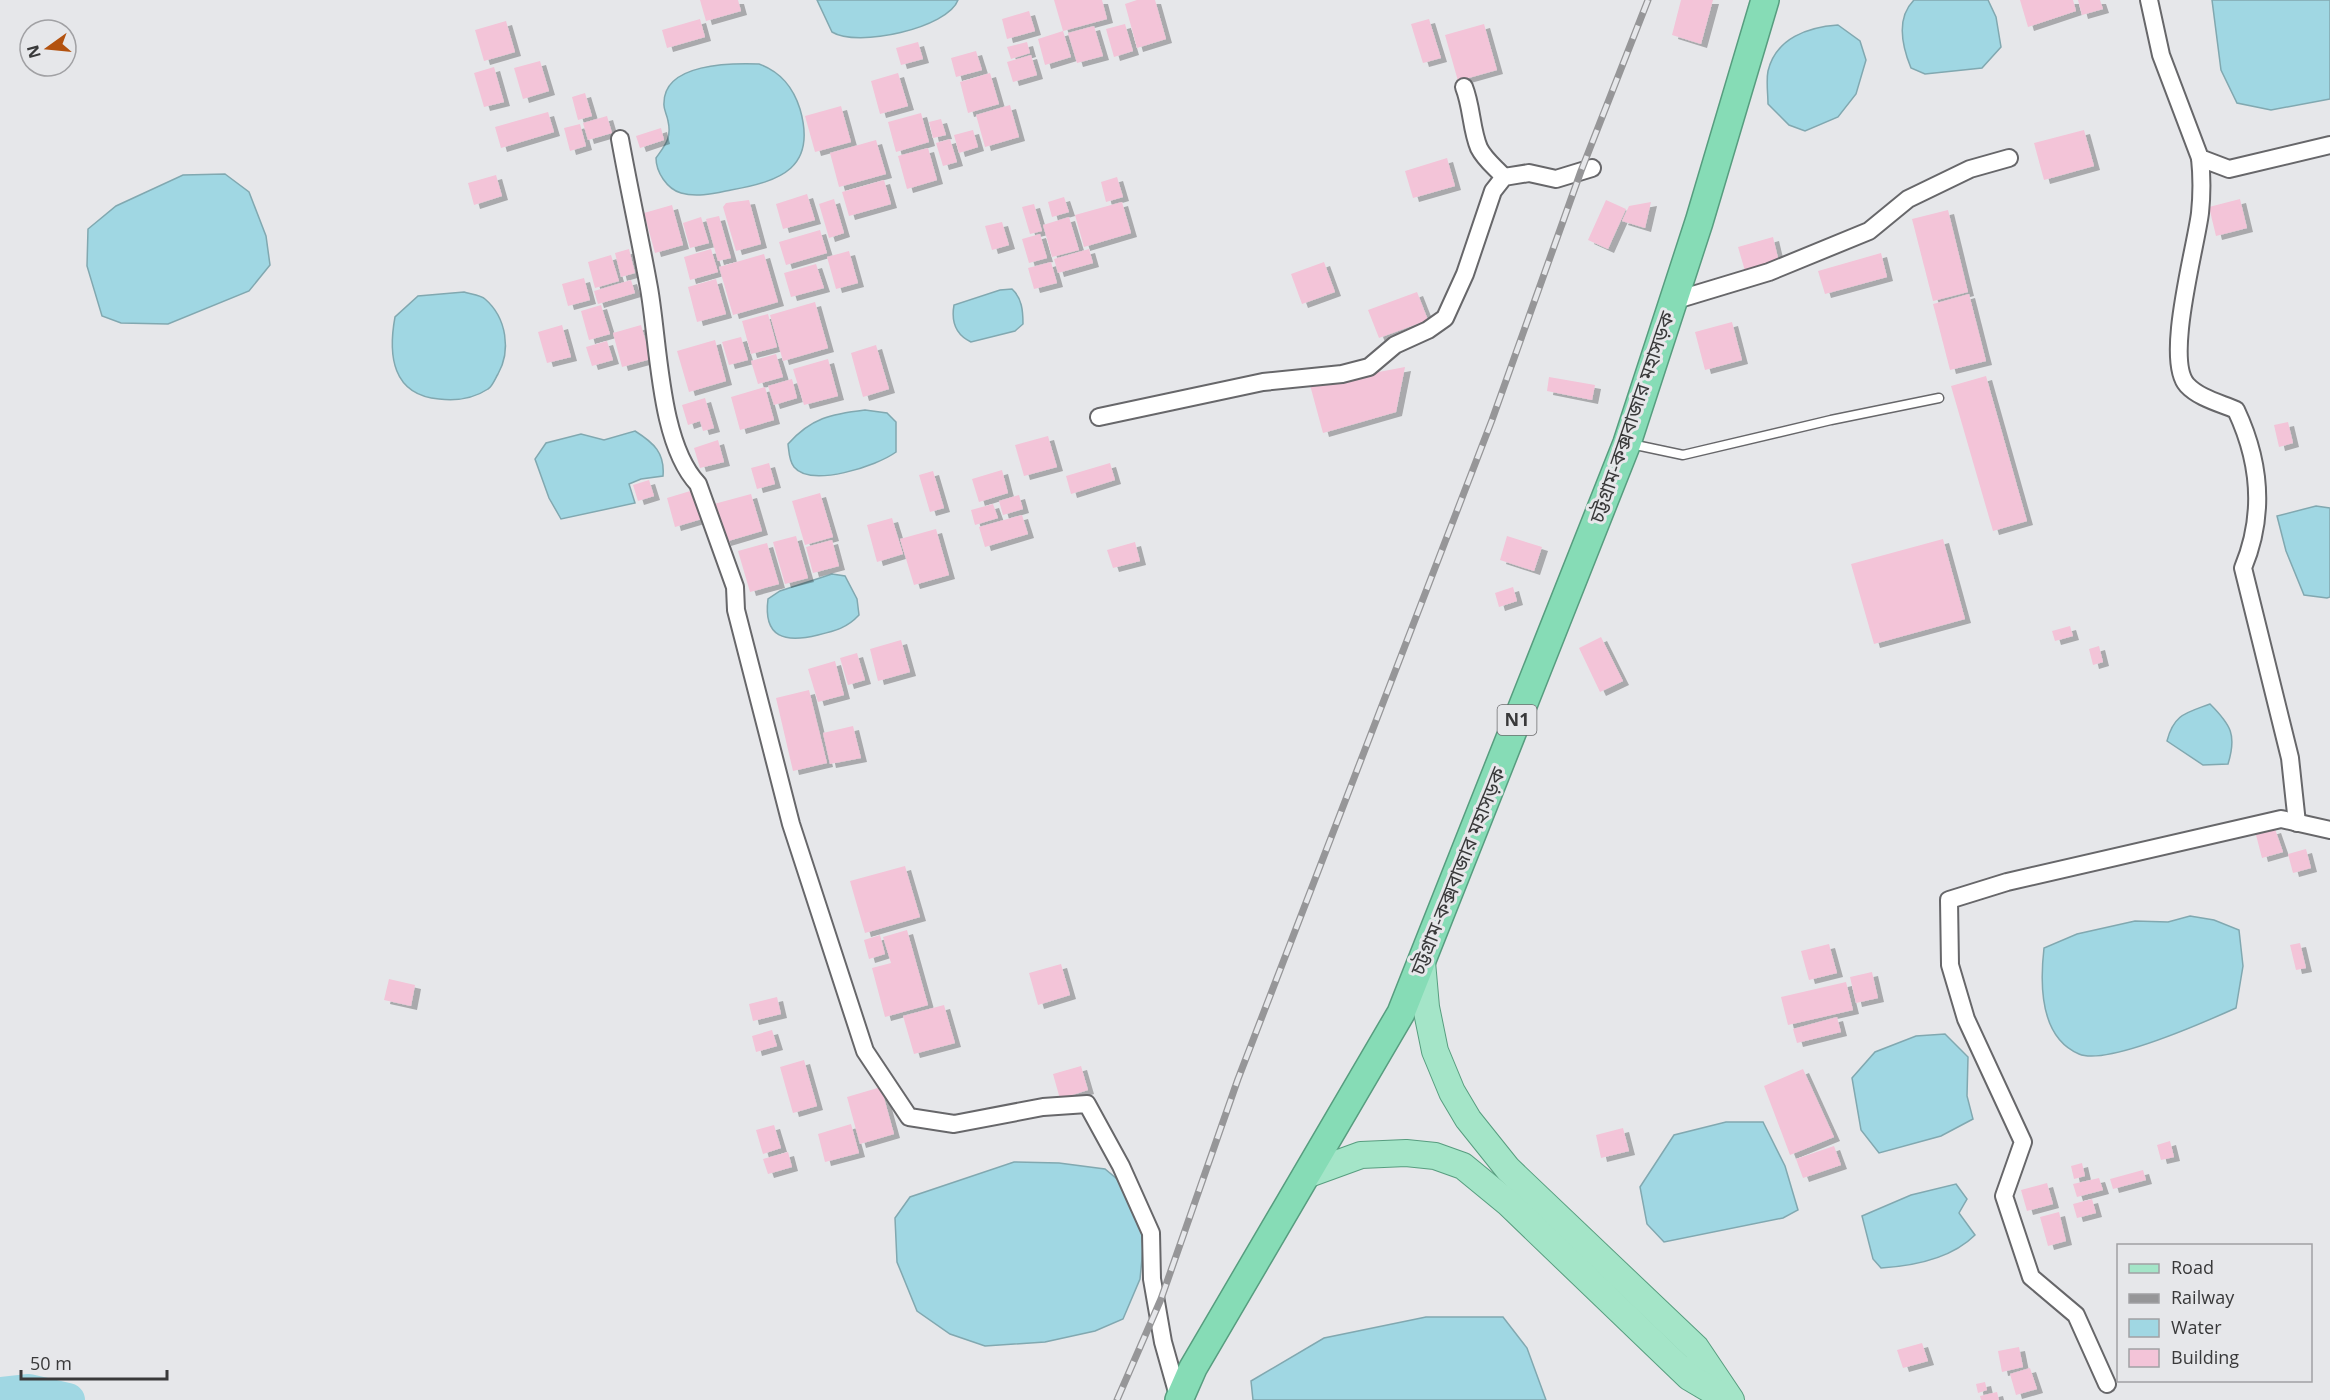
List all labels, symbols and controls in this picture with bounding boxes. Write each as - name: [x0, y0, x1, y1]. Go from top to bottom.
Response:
- north arrow: [18, 18, 78, 78]
- text: N: [21, 43, 46, 61]
- street label: চট্টগ্রাম-কক্সবাজার মহাসড়ক: [1582, 307, 1681, 527]
- road number: N1: [1498, 705, 1537, 735]
- street label: চট্টগ্রাম-কক্সবাজার মহাসড়ক: [1403, 762, 1512, 980]
- legend: [2117, 1244, 2312, 1382]
- text: Road: [2171, 1255, 2214, 1279]
- text: Railway: [2171, 1285, 2235, 1309]
- text: Water: [2171, 1315, 2222, 1339]
- scale bar: [21, 1343, 166, 1381]
- text: Building: [2171, 1345, 2239, 1369]
- text: 50 m: [30, 1351, 72, 1375]

